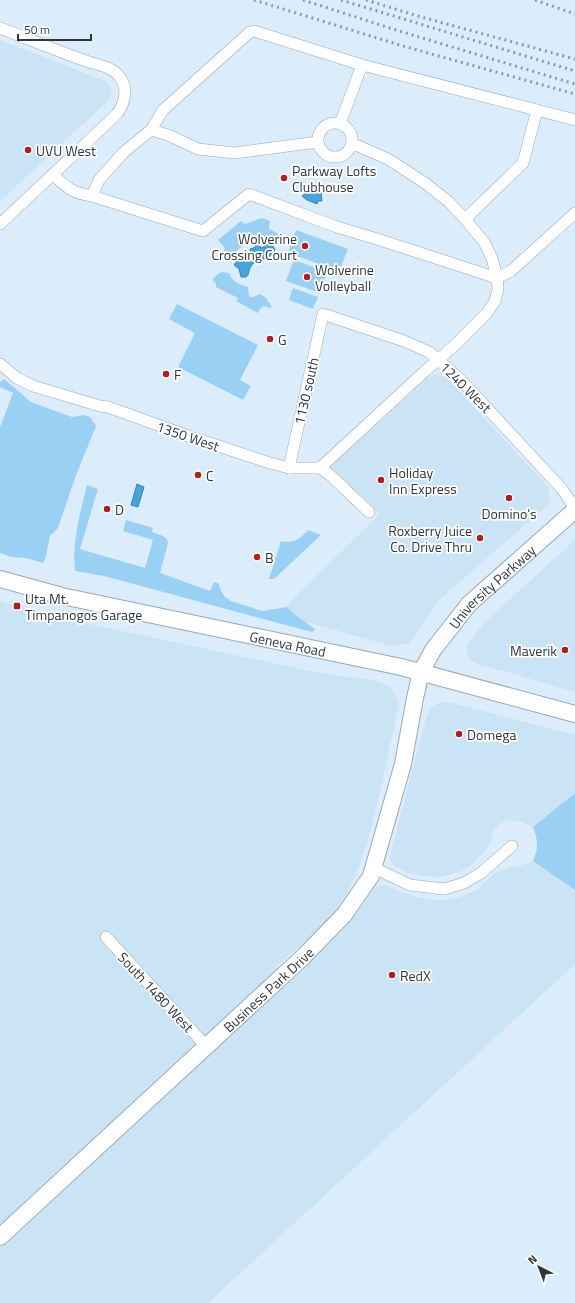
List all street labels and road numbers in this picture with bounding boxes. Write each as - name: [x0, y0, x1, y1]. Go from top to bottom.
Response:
- street label: 1130 south: [288, 355, 324, 427]
- street label: 1240 West: [436, 357, 496, 417]
- street label: 1350 West: [154, 415, 222, 457]
- street label: University Parkway: [443, 539, 540, 633]
- street label: Geneva Road: [248, 625, 328, 661]
- street label: Business Park Drive: [218, 942, 318, 1037]
- street label: South 1480 West: [113, 947, 199, 1037]

